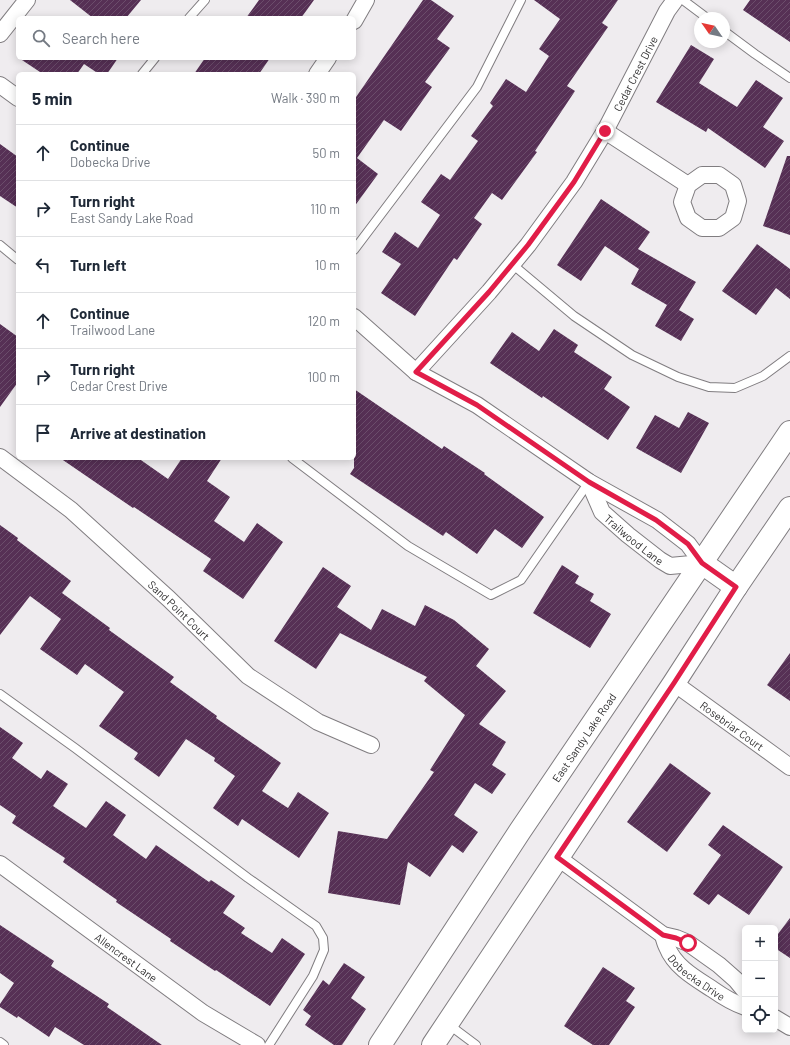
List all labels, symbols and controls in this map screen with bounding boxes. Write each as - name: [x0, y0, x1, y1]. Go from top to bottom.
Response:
- north arrow: [694, 12, 730, 48]
- search box: [16, 16, 356, 60]
- icon: search: [30, 27, 52, 49]
- text: Search here: [62, 29, 140, 47]
- street label: Cedar Crest Drive: [610, 33, 660, 113]
- text: 5 min: [32, 88, 72, 108]
- text: Walk · 390 m: [271, 90, 340, 106]
- route end: [596, 122, 614, 140]
- text: Continue: [70, 136, 130, 154]
- icon: ahead: [32, 142, 54, 164]
- text: 50 m: [313, 145, 340, 161]
- text: Dobecka Drive: [70, 154, 150, 170]
- text: Turn right: [70, 192, 135, 210]
- icon: right: [32, 198, 54, 220]
- text: 110 m: [310, 201, 340, 217]
- text: East Sandy Lake Road: [70, 210, 193, 226]
- icon: left: [32, 254, 54, 276]
- text: Turn left: [70, 256, 126, 274]
- text: 10 m: [315, 257, 340, 273]
- text: Continue: [70, 304, 130, 322]
- icon: ahead: [32, 310, 54, 332]
- text: 120 m: [308, 313, 340, 329]
- text: Trailwood Lane: [70, 322, 155, 338]
- text: Turn right: [70, 360, 135, 378]
- icon: right: [32, 366, 54, 388]
- text: 100 m: [307, 369, 340, 385]
- text: Cedar Crest Drive: [70, 378, 168, 394]
- icon: arrive: [32, 422, 54, 444]
- text: Arrive at destination: [70, 424, 206, 442]
- street label: Trailwood Lane: [602, 511, 666, 567]
- street label: Sand Point Court: [146, 577, 213, 642]
- street label: East Sandy Lake Road: [549, 690, 618, 784]
- street label: Rosebriar Court: [698, 698, 767, 753]
- map controls: [742, 925, 778, 1033]
- button: +: [742, 925, 778, 961]
- street label: Allencrest Lane: [93, 930, 160, 984]
- route start: [679, 934, 697, 952]
- street label: Dobecka Drive: [666, 951, 728, 1003]
- button: −: [742, 961, 778, 997]
- button: locate: [742, 997, 778, 1033]

